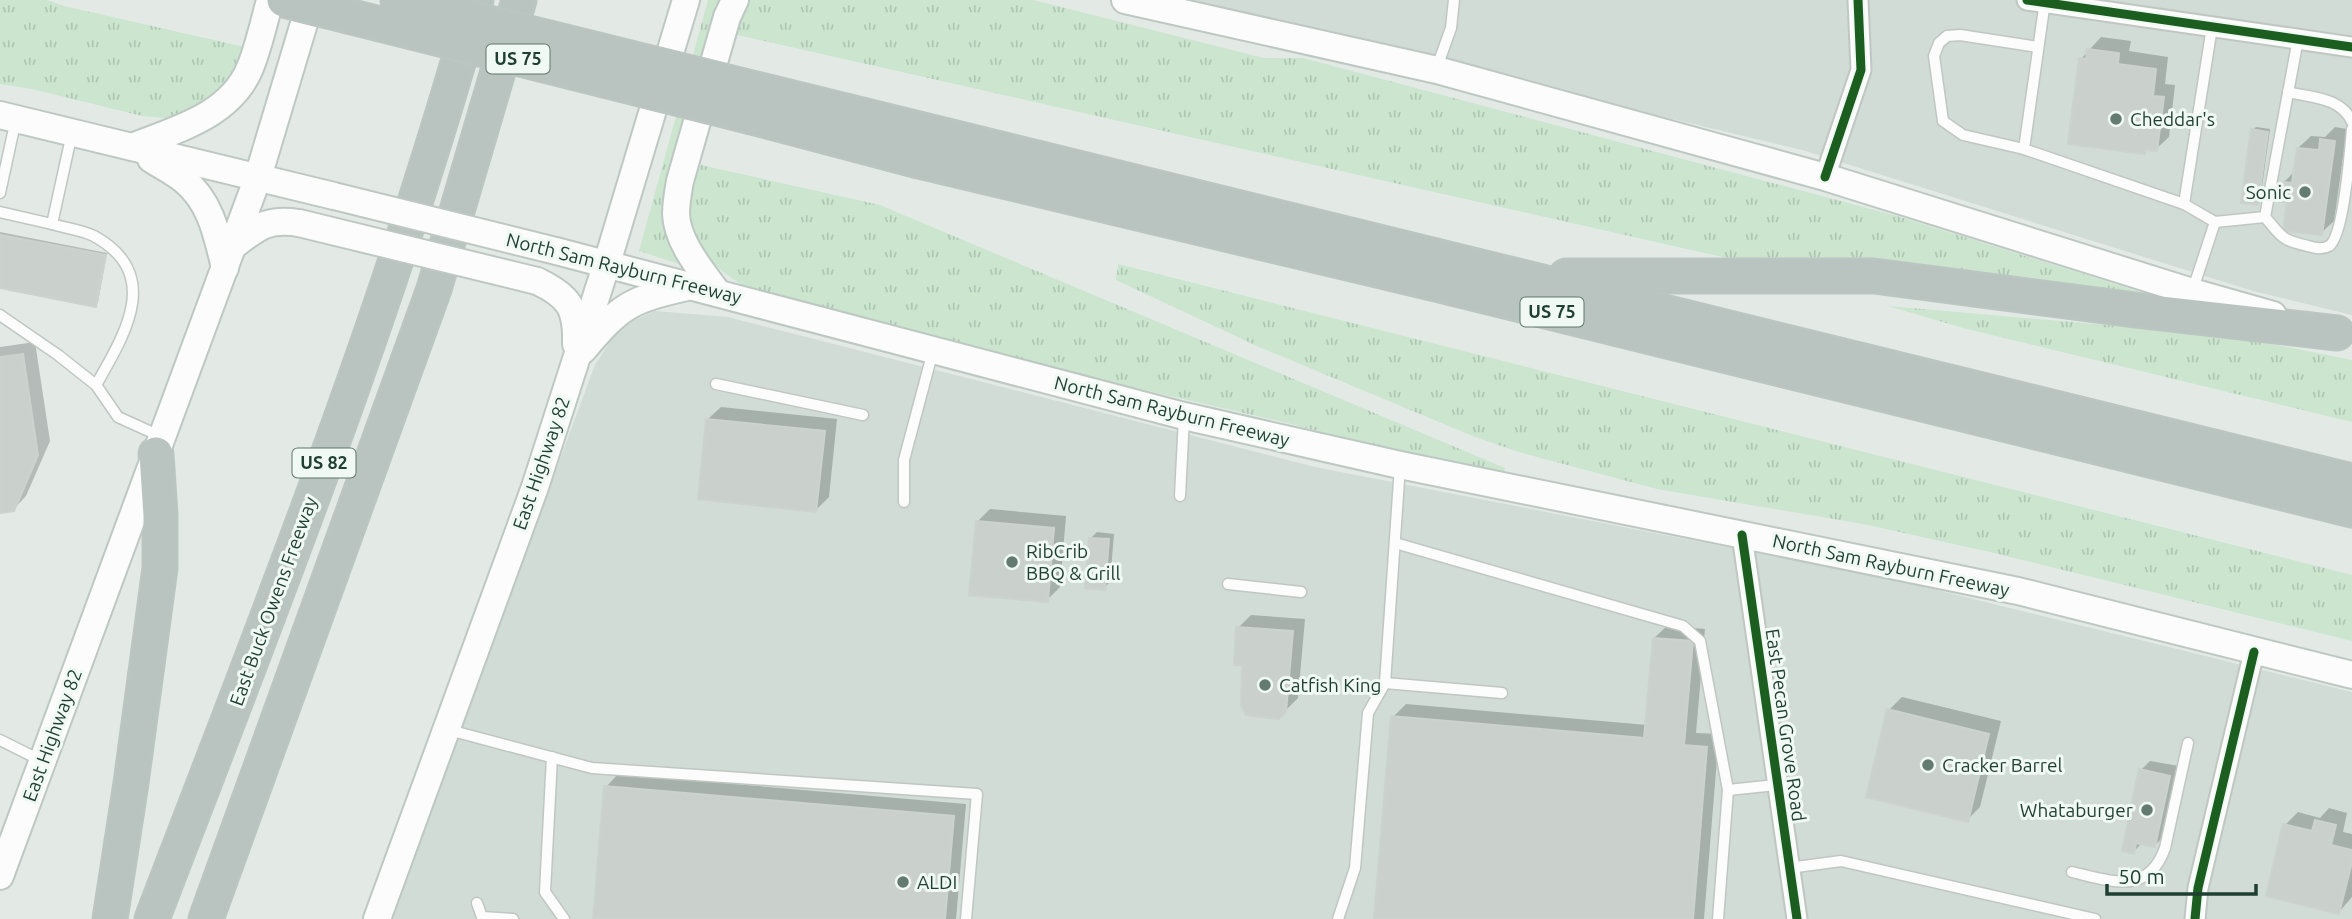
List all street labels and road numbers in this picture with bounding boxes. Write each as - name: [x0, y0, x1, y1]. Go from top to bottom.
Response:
- road number: US 75: [486, 44, 550, 74]
- street label: North Sam Rayburn Freeway: [504, 228, 744, 308]
- road number: US 75: [1520, 298, 1584, 326]
- street label: North Sam Rayburn Freeway: [1052, 371, 1292, 451]
- street label: East Highway 82: [508, 393, 574, 533]
- road number: US 82: [292, 448, 356, 477]
- street label: East Buck Owens Freeway: [225, 493, 321, 709]
- street label: North Sam Rayburn Freeway: [1771, 529, 2011, 601]
- street label: East Pecan Grove Road: [1762, 627, 1810, 823]
- street label: East Highway 82: [18, 666, 86, 804]

